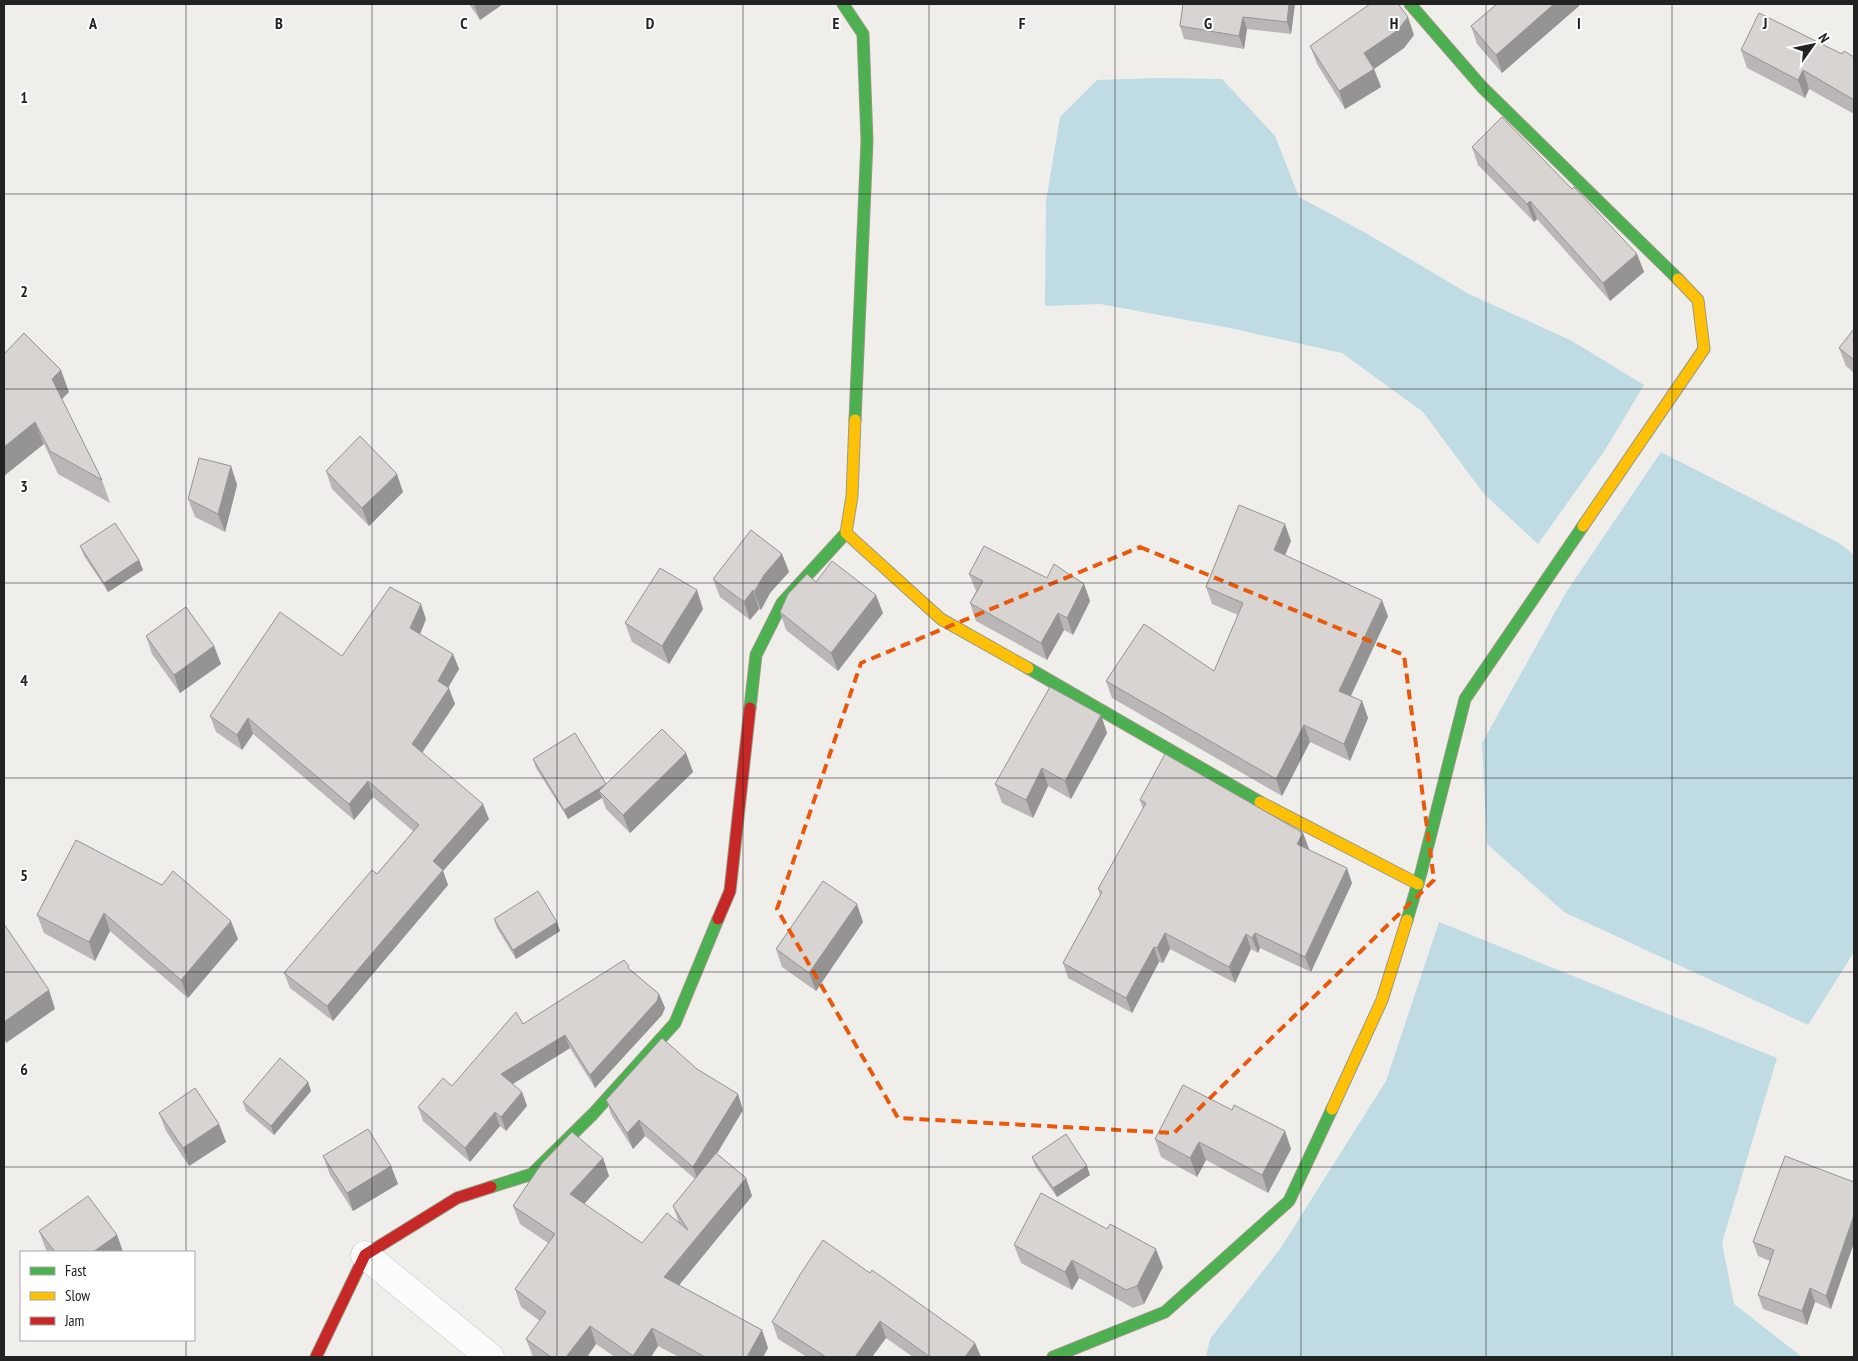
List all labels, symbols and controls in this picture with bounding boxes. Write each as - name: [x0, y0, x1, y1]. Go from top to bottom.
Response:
- text: A: [88, 13, 98, 33]
- text: B: [275, 13, 283, 33]
- text: C: [460, 13, 468, 33]
- text: D: [646, 13, 655, 33]
- text: E: [833, 13, 840, 33]
- text: F: [1019, 13, 1026, 33]
- text: G: [1204, 13, 1212, 33]
- text: H: [1390, 13, 1398, 33]
- text: I: [1577, 13, 1581, 33]
- text: J: [1762, 13, 1767, 33]
- north arrow: [1788, 20, 1838, 70]
- text: N: [1814, 30, 1834, 46]
- text: 1: [20, 87, 28, 107]
- text: 2: [20, 281, 28, 301]
- text: 3: [20, 476, 28, 496]
- text: 4: [20, 670, 28, 690]
- text: 5: [20, 865, 28, 885]
- text: 6: [20, 1059, 28, 1079]
- legend: [20, 1251, 195, 1341]
- text: Fast: [65, 1261, 86, 1280]
- text: Slow: [65, 1286, 90, 1305]
- text: Jam: [64, 1311, 84, 1330]

